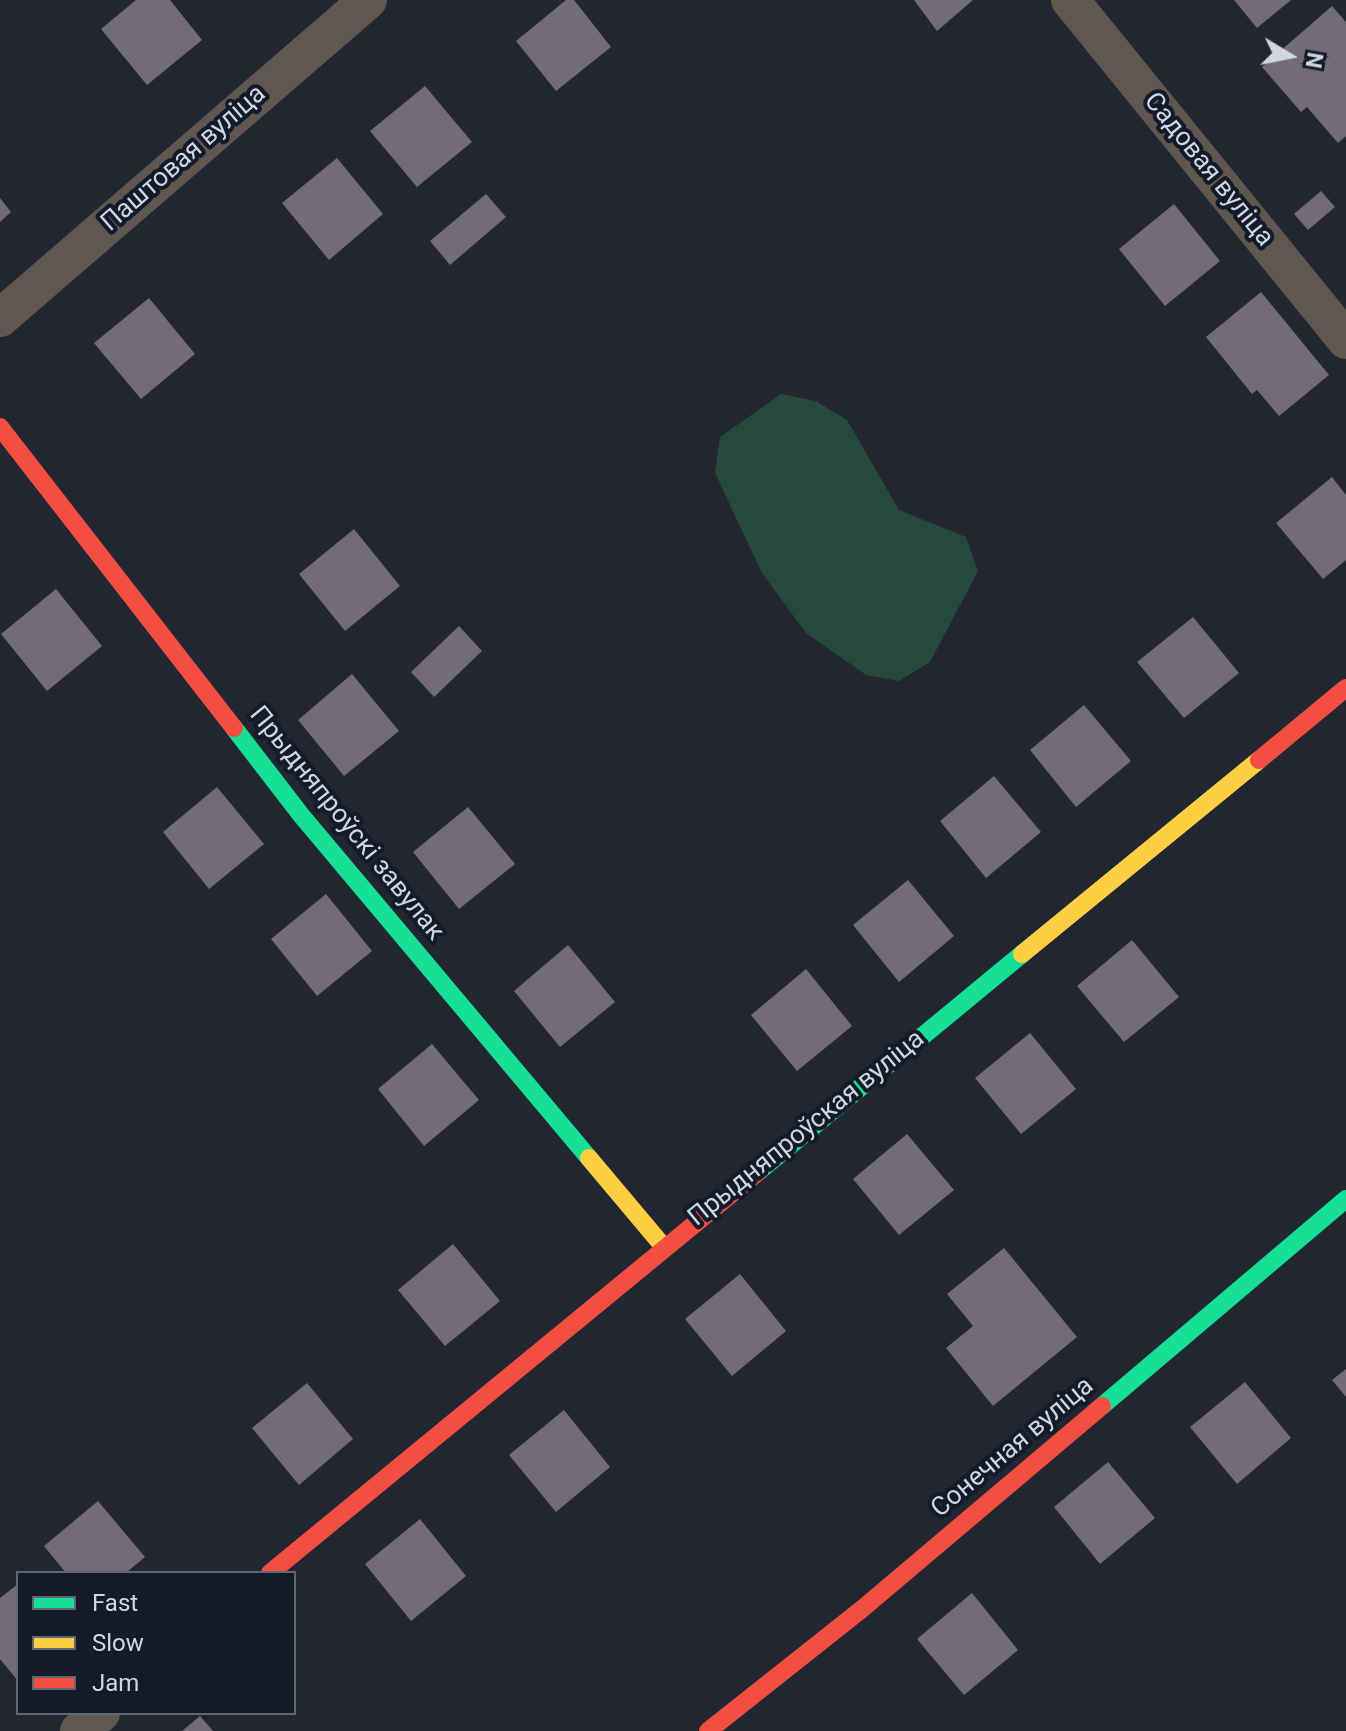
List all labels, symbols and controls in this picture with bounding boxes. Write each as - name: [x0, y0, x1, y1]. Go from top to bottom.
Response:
- north arrow: [1250, 16, 1330, 96]
- text: N: [1300, 50, 1328, 70]
- street label: Паштовая вуліца: [95, 79, 273, 239]
- street label: Садовая вуліца: [1136, 87, 1280, 253]
- street label: Прыдняпроўскі завулак: [242, 701, 450, 947]
- street label: Прыдняпроўская вуліца: [683, 1024, 931, 1234]
- street label: Сонечная вуліца: [926, 1371, 1100, 1525]
- legend: [16, 1571, 296, 1715]
- text: Fast: [92, 1589, 138, 1617]
- text: Slow: [92, 1629, 144, 1657]
- text: Jam: [92, 1669, 139, 1697]

